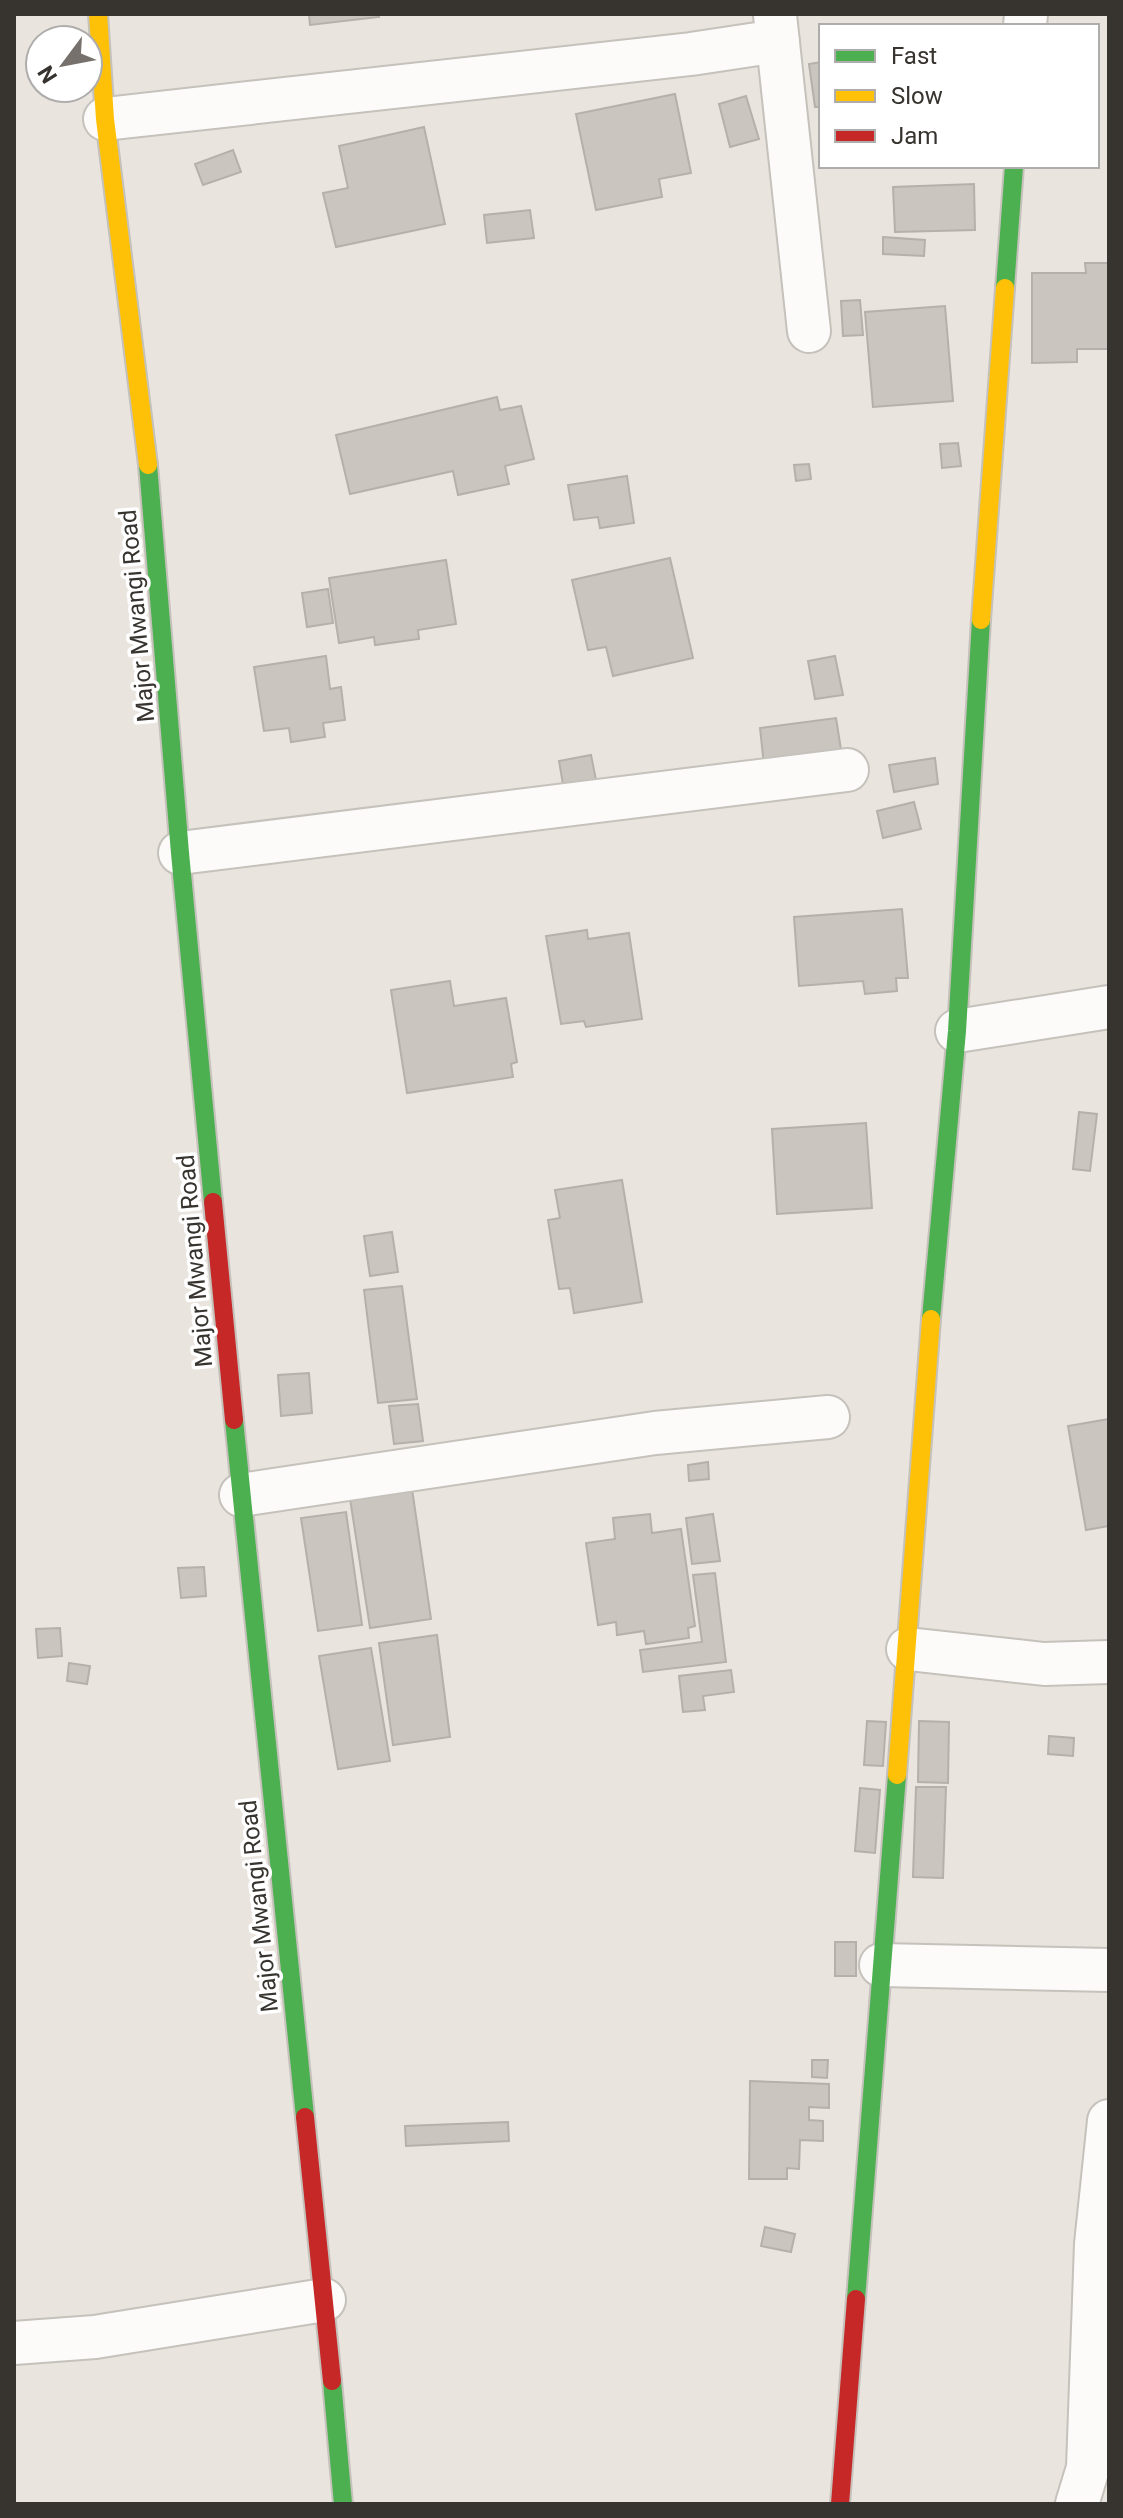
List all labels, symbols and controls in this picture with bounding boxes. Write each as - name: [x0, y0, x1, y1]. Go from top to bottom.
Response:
- north arrow: [24, 24, 104, 104]
- legend: [819, 24, 1099, 168]
- text: Fast: [891, 42, 937, 70]
- text: N: [33, 61, 62, 88]
- text: Slow: [891, 82, 943, 110]
- text: Jam: [891, 122, 938, 150]
- street label: Major Mwangi Road: [114, 509, 160, 723]
- street label: Major Mwangi Road: [172, 1154, 218, 1368]
- street label: Major Mwangi Road: [234, 1799, 284, 2013]

